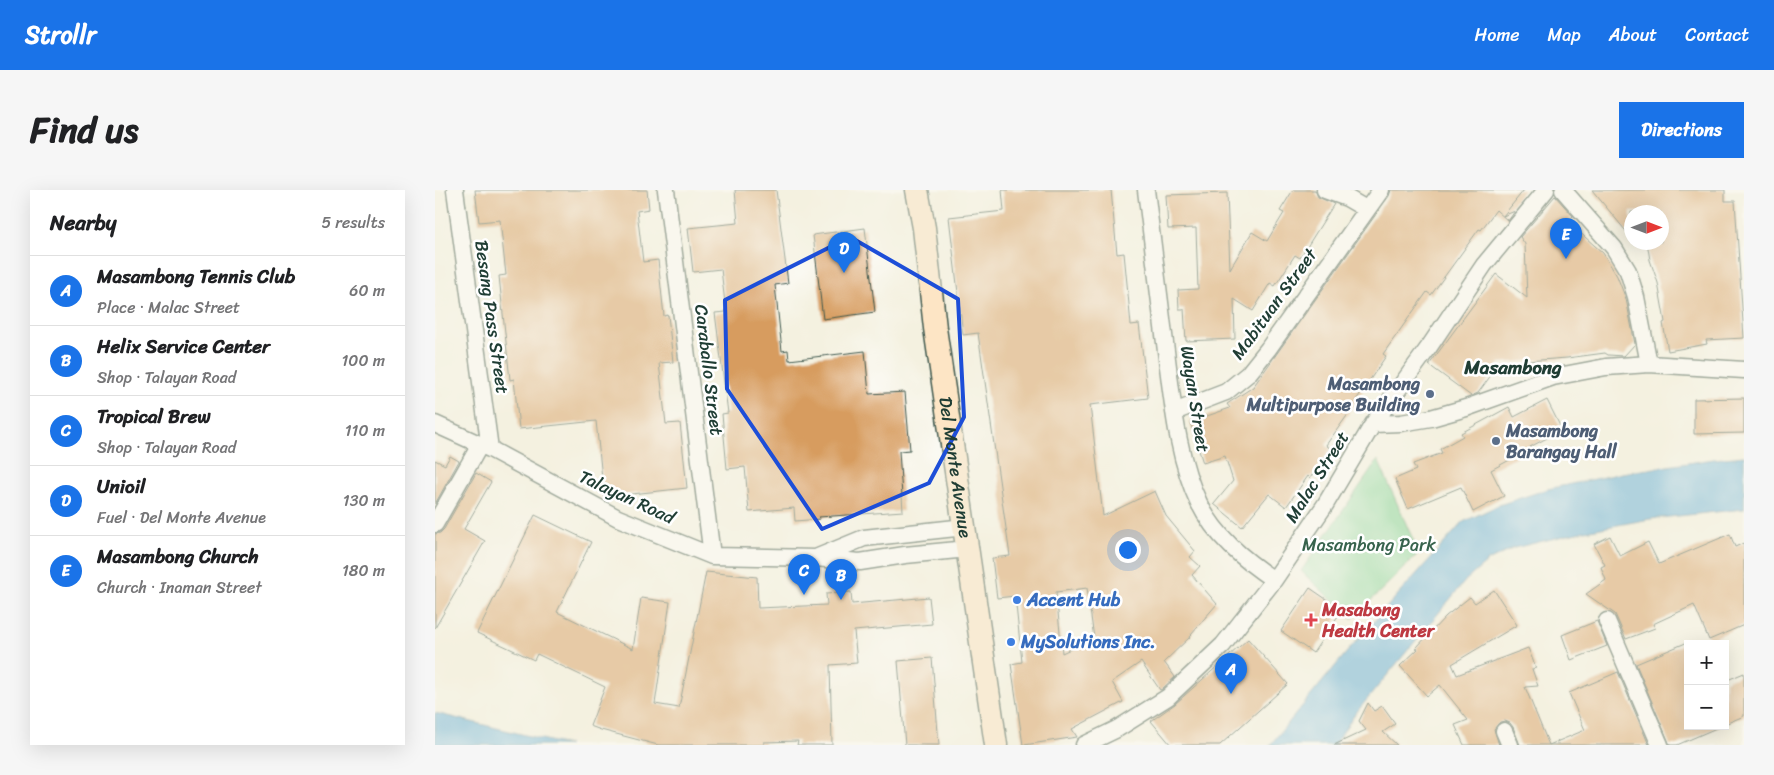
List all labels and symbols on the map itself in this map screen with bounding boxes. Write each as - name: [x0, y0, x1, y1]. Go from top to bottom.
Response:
- north arrow: [1624, 205, 1669, 250]
- pin: E: [1550, 218, 1582, 259]
- pin: D: [828, 232, 860, 273]
- street label: Besang Pass Street: [465, 238, 519, 396]
- street label: Mabituan Street: [1222, 241, 1326, 367]
- street label: Caraballo Street: [685, 303, 733, 437]
- street label: Wayan Street: [1171, 343, 1219, 455]
- district label: Masambong: [1463, 351, 1562, 384]
- place label: Masambong Multipurpose Building: [1246, 368, 1420, 421]
- marker: Masambong Multipurpose Building: [1424, 388, 1436, 400]
- street label: Del Monte Avenue: [929, 395, 982, 540]
- place label: Masambong Barangay Hall: [1505, 415, 1618, 468]
- street label: Malac Street: [1276, 425, 1358, 529]
- marker: Masambong Barangay Hall: [1490, 435, 1502, 447]
- street label: Talayan Road: [574, 461, 682, 534]
- park label: Masambong Park: [1302, 529, 1436, 561]
- your location: [1115, 537, 1141, 563]
- pin: C: [788, 554, 820, 595]
- pin: B: [825, 559, 857, 600]
- place label: Accent Hub: [1026, 584, 1121, 616]
- marker: Accent Hub: [1011, 594, 1023, 606]
- place label: Masabong Health Center: [1321, 594, 1436, 647]
- marker: Masabong Health Center: [1304, 613, 1318, 627]
- place label: MySolutions Inc.: [1020, 626, 1156, 658]
- marker: MySolutions Inc.: [1005, 636, 1017, 648]
- pin: A: [1215, 653, 1247, 694]

